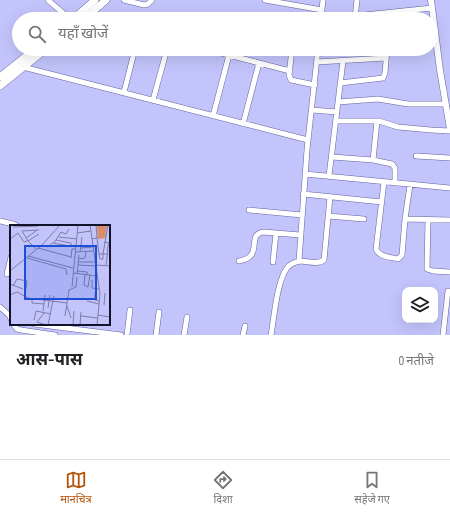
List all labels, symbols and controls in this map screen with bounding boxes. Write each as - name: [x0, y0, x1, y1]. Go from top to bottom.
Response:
- search box: [12, 12, 438, 56]
- icon: search: [26, 23, 48, 45]
- text: यहाँ खोजें: [58, 24, 108, 43]
- inset map: [10, 225, 110, 325]
- map controls: [402, 287, 438, 323]
- button: layers: [402, 287, 438, 323]
- text: आस-पास: [16, 350, 83, 370]
- text: 0 नतीजे: [398, 353, 434, 369]
- tab: मानचित्र: [60, 469, 92, 507]
- tab: दिशा: [212, 469, 234, 507]
- tab: सहेजे गए: [354, 469, 390, 507]

